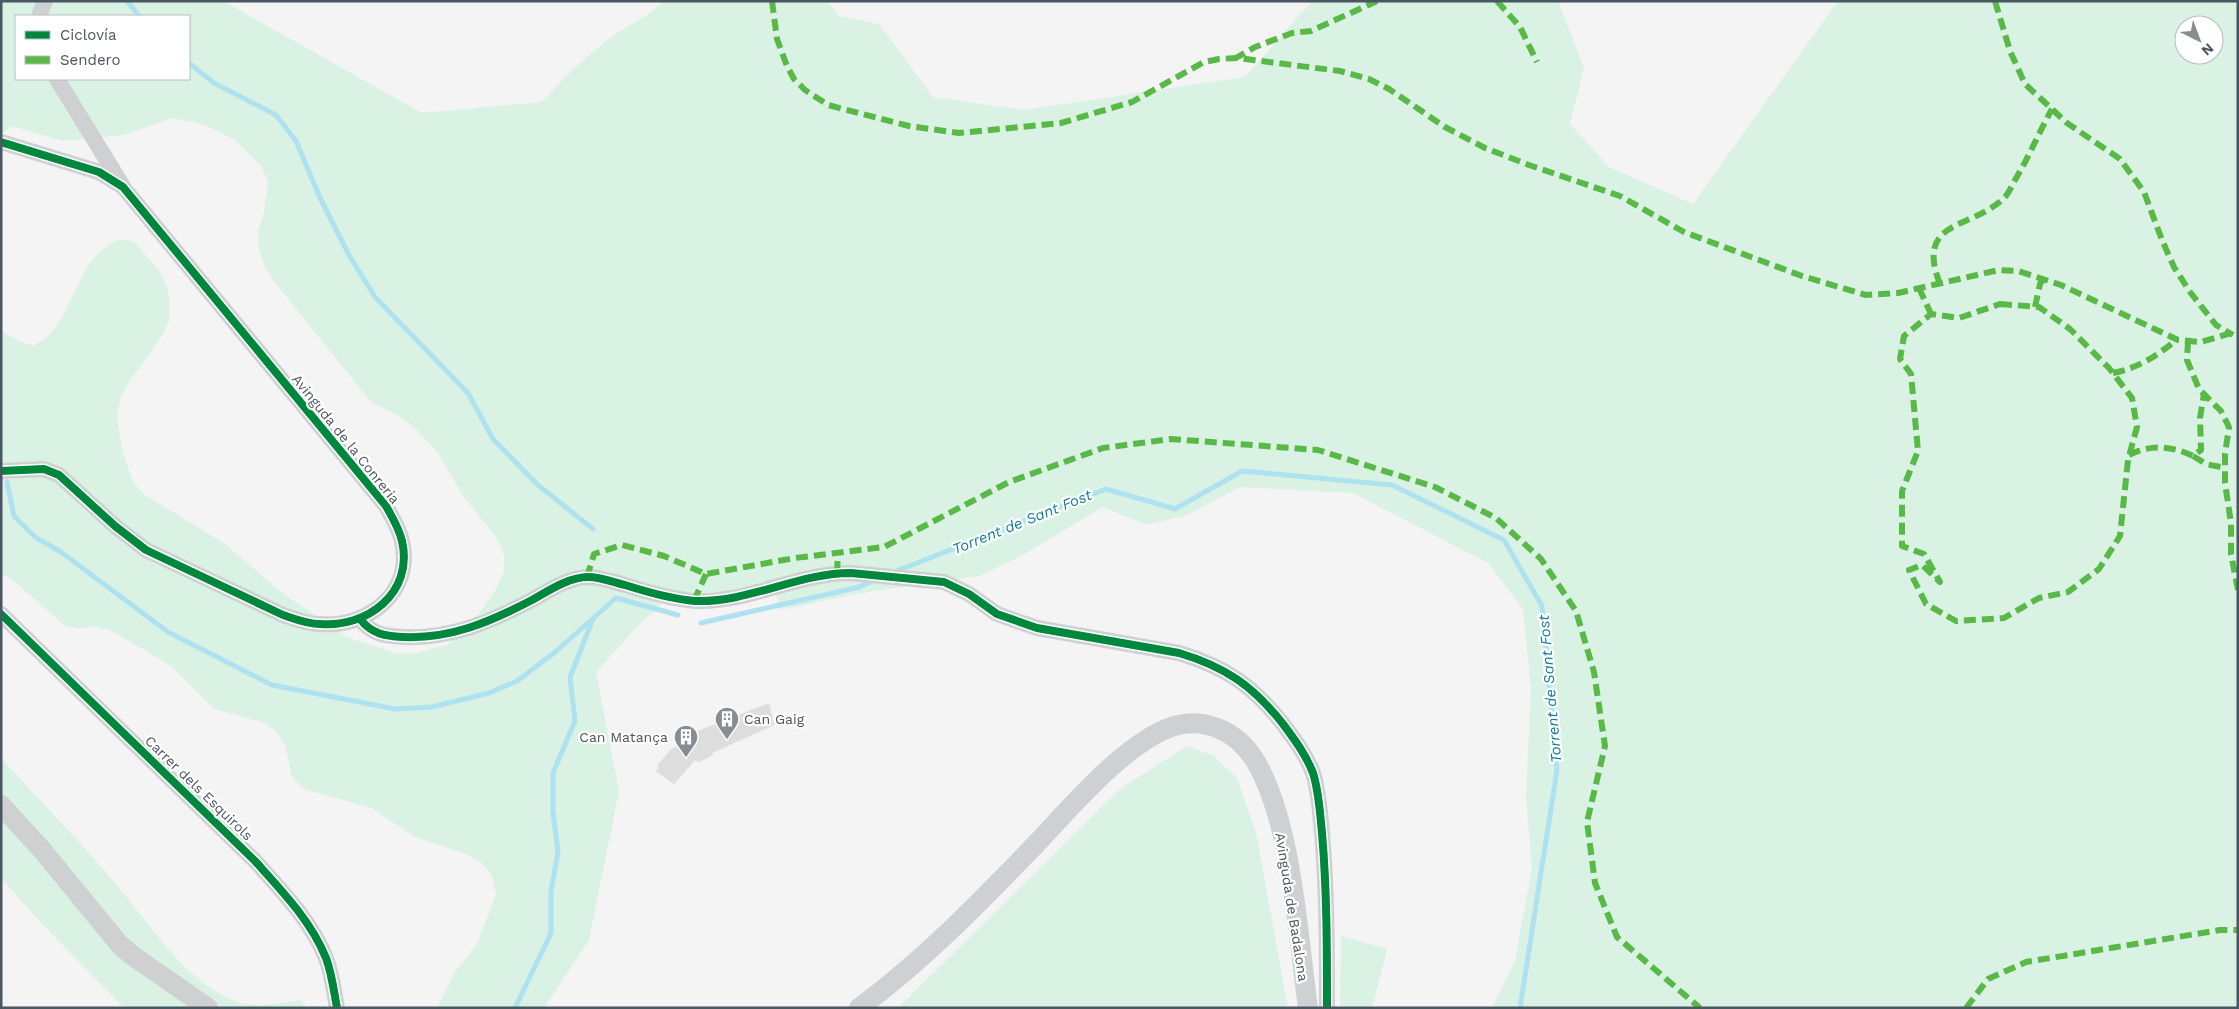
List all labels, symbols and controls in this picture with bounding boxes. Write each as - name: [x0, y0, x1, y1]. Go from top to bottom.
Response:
- legend: [15, 15, 190, 80]
- north arrow: [2174, 15, 2224, 65]
- text: Ciclovía: [60, 26, 117, 44]
- text: N: [2198, 40, 2217, 59]
- text: Sendero: [60, 51, 121, 69]
- street label: Avinguda de la Conreria: [289, 371, 403, 507]
- water label: Torrent de Sant Fost: [950, 485, 1095, 558]
- water label: Torrent de Sant Fost: [1534, 613, 1565, 764]
- building icon: Can Gaig: [714, 706, 740, 740]
- place label: Can Gaig: [744, 711, 805, 727]
- building icon: Can Matança: [673, 724, 699, 758]
- place label: Can Matança: [579, 729, 668, 745]
- street label: Carrer dels Esquirols: [142, 732, 256, 844]
- street label: Avinguda de Badalona: [1272, 831, 1312, 983]

